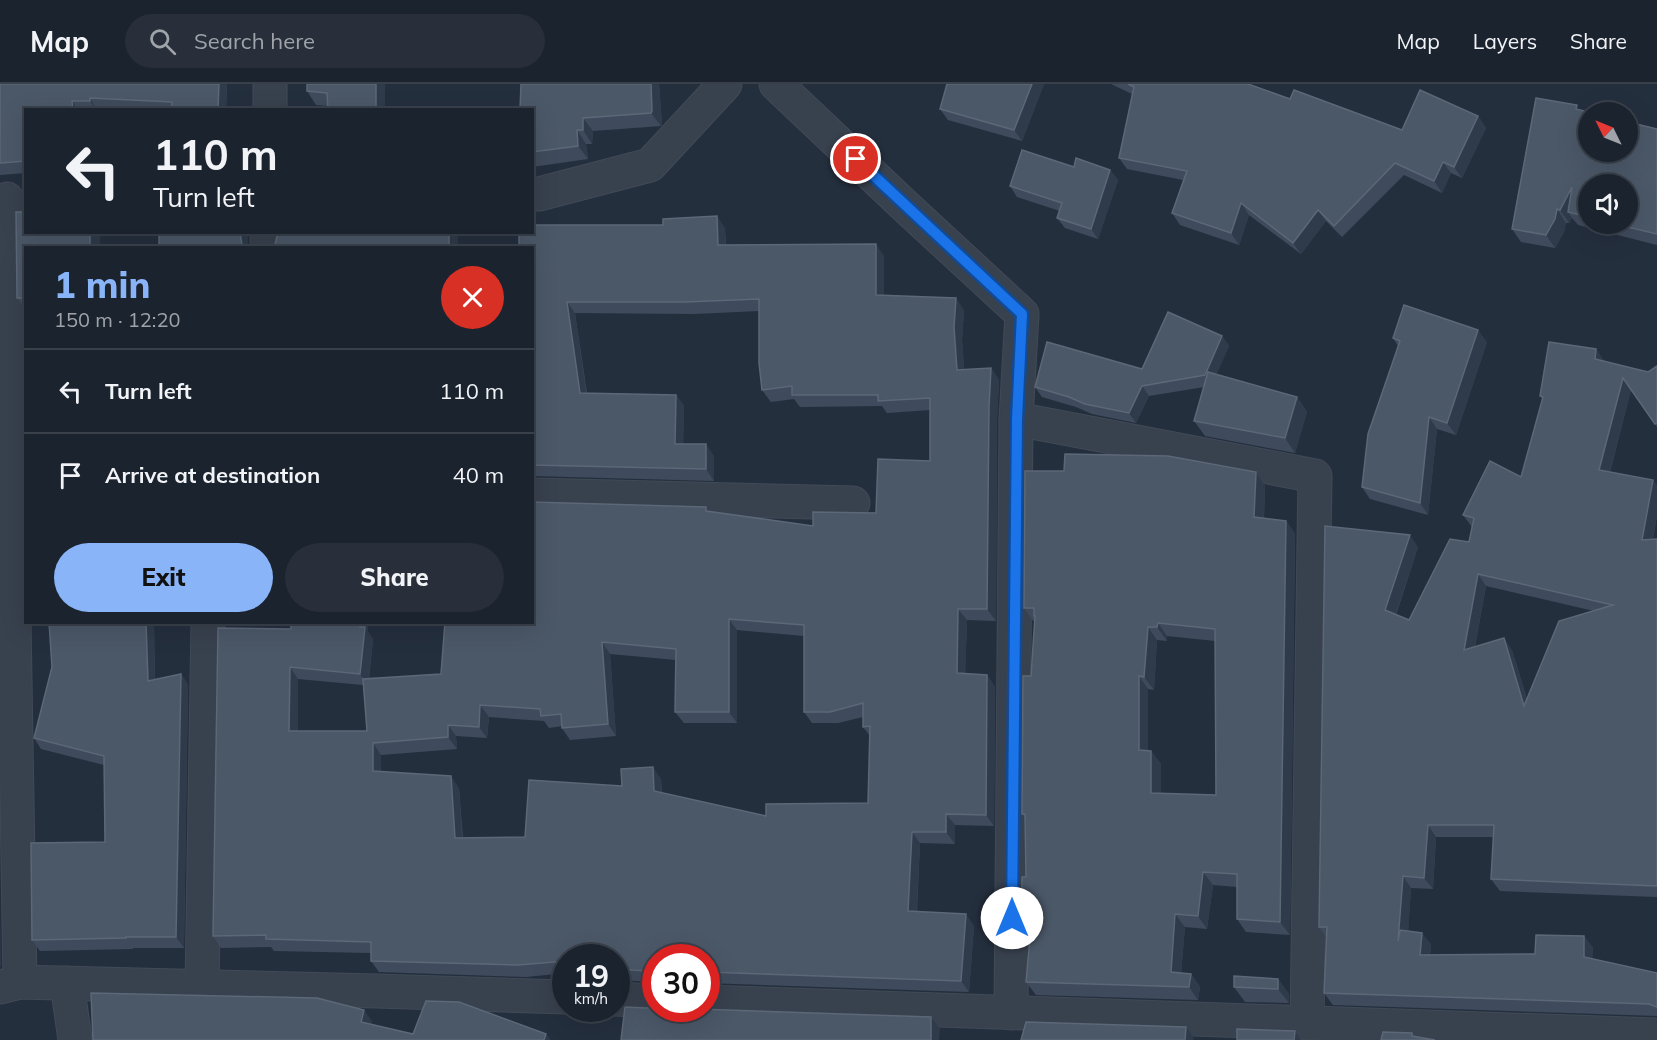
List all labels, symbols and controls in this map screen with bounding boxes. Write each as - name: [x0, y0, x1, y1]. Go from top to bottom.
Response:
- search box: [125, 14, 545, 68]
- text: Map: [30, 24, 89, 59]
- icon: search: [146, 25, 179, 58]
- text: Search here: [194, 27, 315, 55]
- text: Map: [1397, 28, 1440, 54]
- text: Layers: [1473, 28, 1537, 54]
- text: Share: [1570, 28, 1627, 54]
- north arrow: [1578, 102, 1638, 162]
- map controls: [1578, 102, 1638, 234]
- text: 110 m: [153, 128, 278, 181]
- icon: left: [54, 132, 132, 210]
- pin: [830, 133, 881, 184]
- icon: arrive: [839, 142, 872, 175]
- button: sound: [1578, 174, 1638, 234]
- text: Turn left: [153, 180, 255, 214]
- text: 1 min: [54, 262, 150, 307]
- button: close: [441, 266, 504, 329]
- text: 150 m · 12:20: [54, 307, 180, 332]
- icon: left: [54, 375, 87, 408]
- text: Turn left: [105, 377, 192, 405]
- text: 110 m: [439, 377, 504, 405]
- icon: arrive: [54, 459, 87, 492]
- text: Arrive at destination: [105, 461, 320, 489]
- text: 40 m: [453, 461, 504, 489]
- button: Exit: [54, 543, 273, 612]
- button: Share: [285, 543, 504, 612]
- position arrow: [980, 886, 1044, 950]
- speed limit sign: 30: [642, 944, 720, 1022]
- text: 19: [573, 957, 609, 995]
- text: km/h: [574, 989, 608, 1008]

